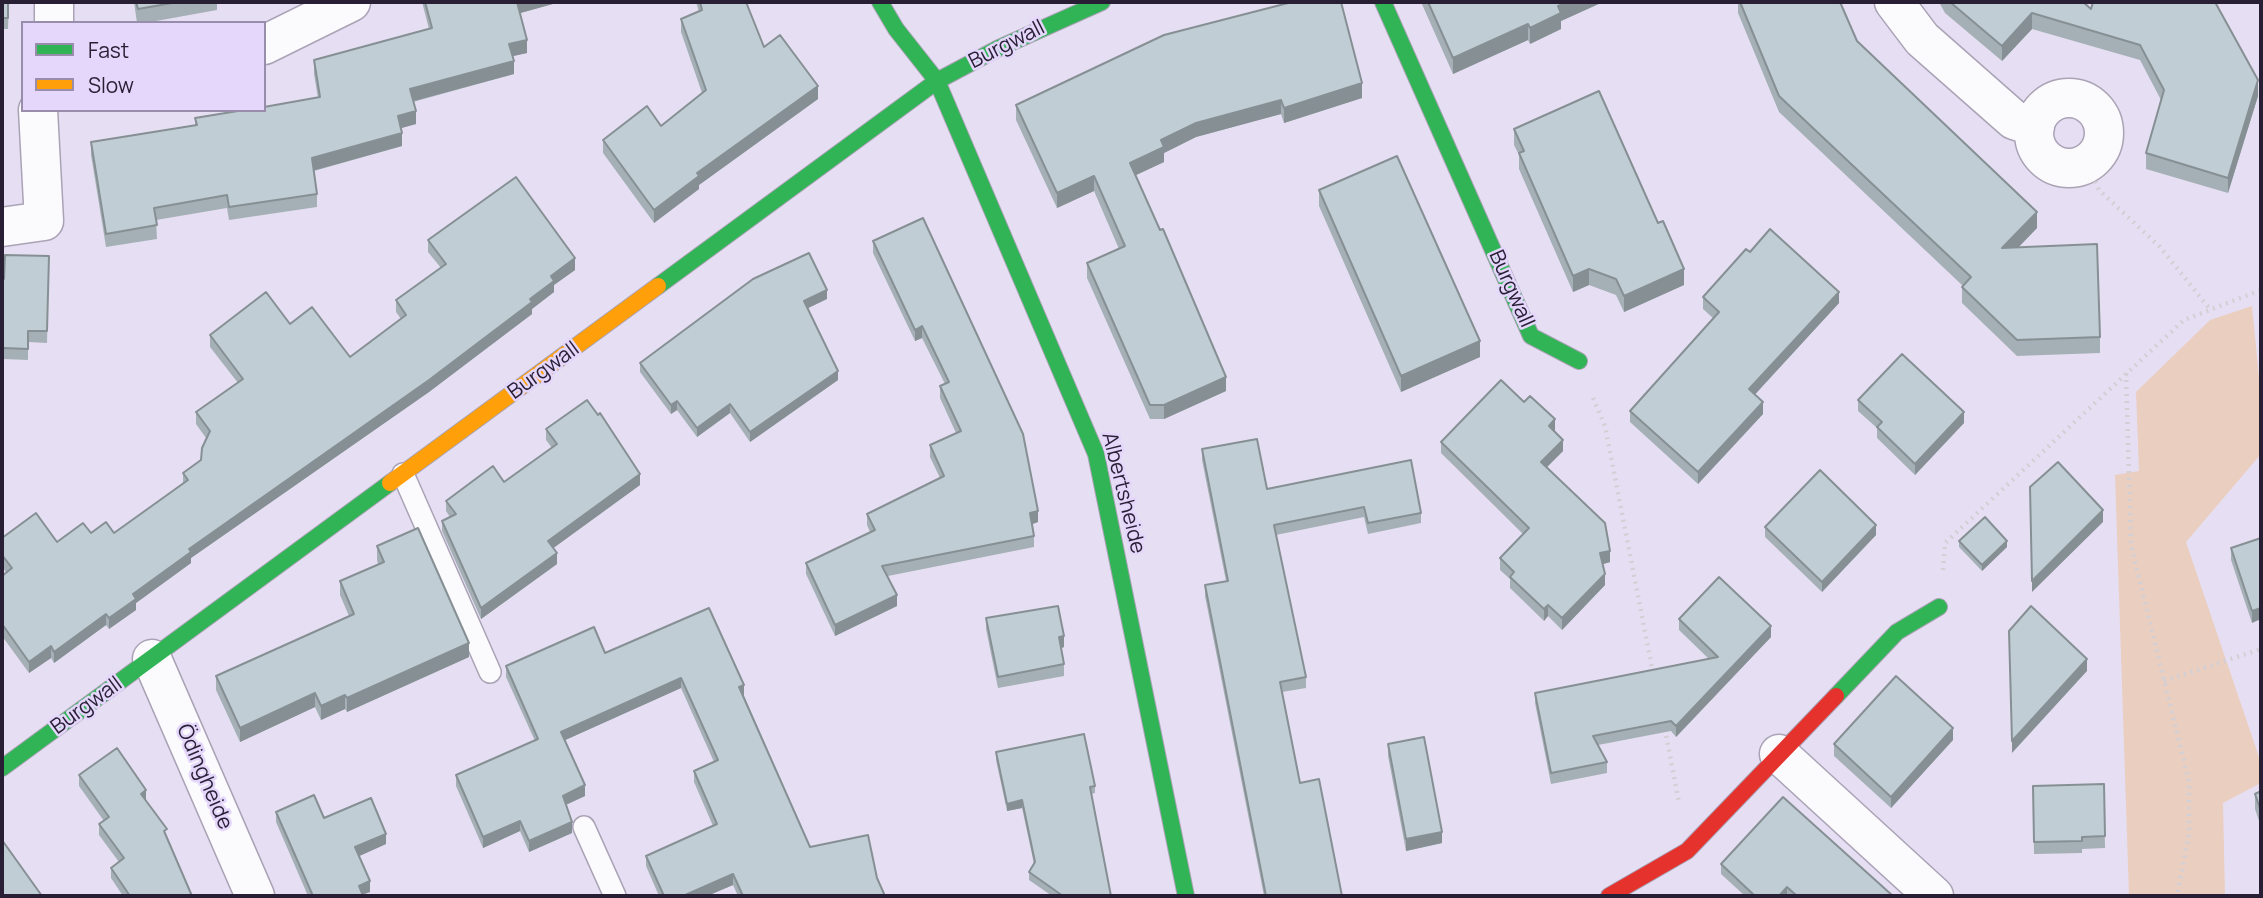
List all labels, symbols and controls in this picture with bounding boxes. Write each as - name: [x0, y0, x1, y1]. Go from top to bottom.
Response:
- street label: Burgwall: [965, 15, 1049, 75]
- legend: [21, 21, 266, 112]
- text: Fast: [88, 36, 129, 64]
- text: Slow: [88, 71, 134, 99]
- street label: Burgwall: [1483, 246, 1539, 332]
- street label: Burgwall: [503, 337, 585, 405]
- street label: Albertsheide: [1096, 430, 1150, 556]
- street label: Burgwall: [46, 672, 128, 740]
- street label: Ödingheide: [171, 721, 237, 833]

